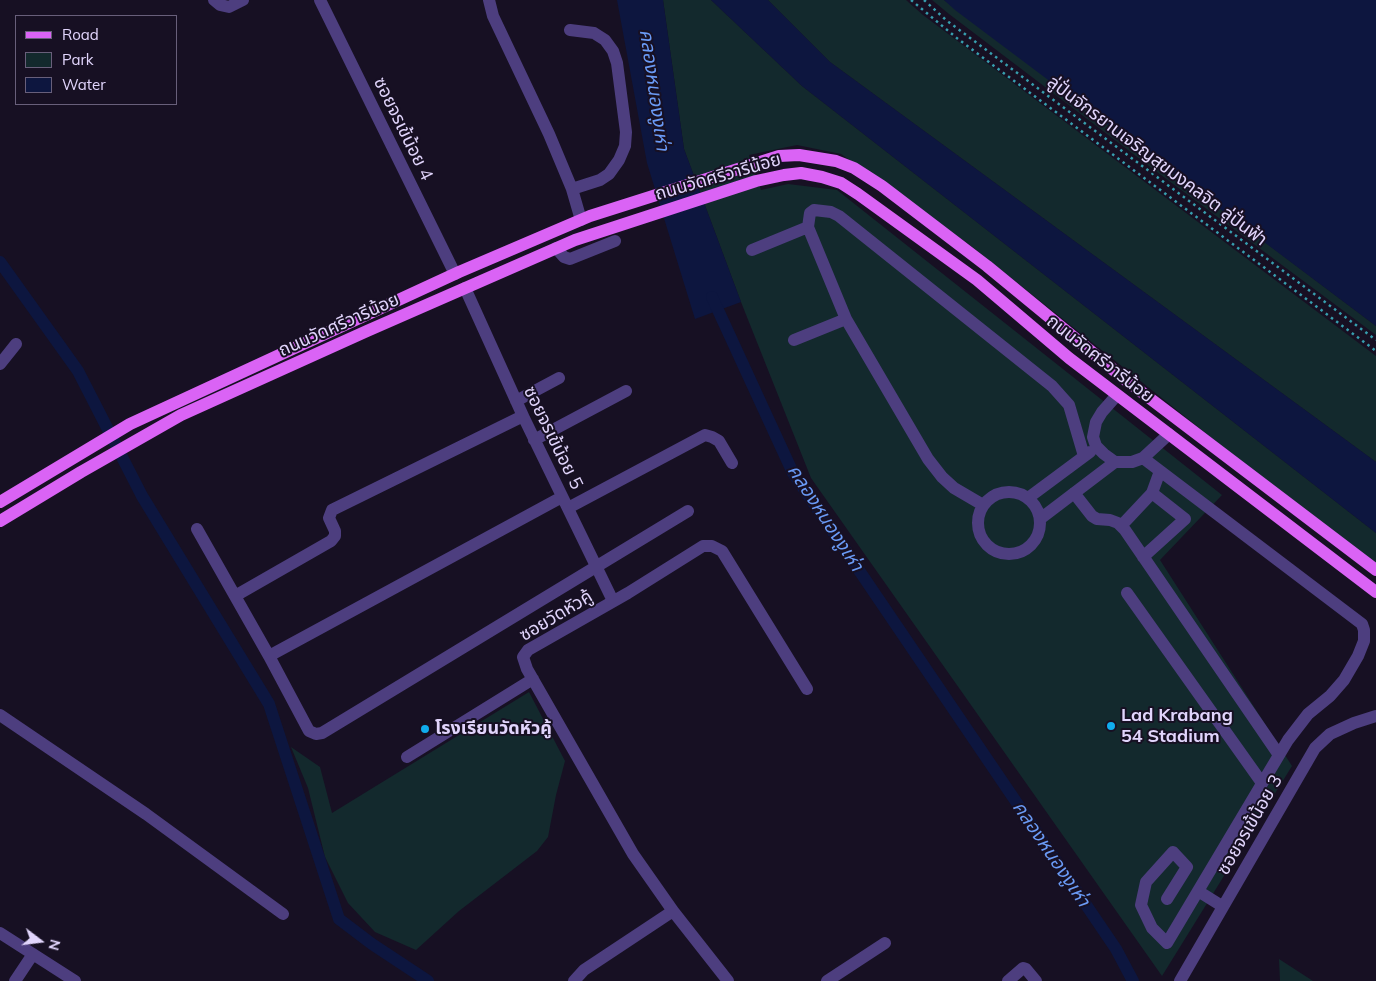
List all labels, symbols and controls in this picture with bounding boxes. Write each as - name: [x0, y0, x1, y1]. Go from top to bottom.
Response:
- legend: [15, 15, 178, 105]
- text: Road: [62, 25, 99, 44]
- water label: คลองหนองงูเห่า: [634, 28, 674, 152]
- text: Park: [62, 50, 94, 69]
- street label: ลู่ปั่นจักรยานเจริญสุขมงคลจิต ลู่ปั่นฟ้า: [1043, 71, 1271, 251]
- street label: ซอยจรเข้น้อย 4: [369, 74, 437, 184]
- text: Water: [62, 75, 106, 94]
- street label: ถนนวัดศรีวารีน้อย: [653, 149, 783, 205]
- street label: ถนนวัดศรีวารีน้อย: [275, 289, 403, 361]
- street label: ถนนวัดศรีวารีน้อย: [1042, 310, 1158, 408]
- street label: ซอยจรเข้น้อย 5: [519, 383, 587, 493]
- water label: คลองหนองงูเห่า: [782, 461, 868, 575]
- street label: ซอยวัดหัวคู้: [516, 586, 596, 646]
- place label: Lad Krabang 54 Stadium: [1121, 705, 1233, 748]
- place label: โรงเรียนวัดหัวคู้: [435, 718, 552, 740]
- marker: Lad Krabang 54 Stadium: [1105, 720, 1117, 732]
- marker: โรงเรียนวัดหัวคู้: [419, 723, 431, 735]
- street label: ซอยจรเข้น้อย 3: [1213, 771, 1287, 879]
- water label: คลองหนองงูเห่า: [1007, 797, 1095, 911]
- north arrow: [15, 916, 65, 966]
- text: N: [44, 937, 65, 952]

